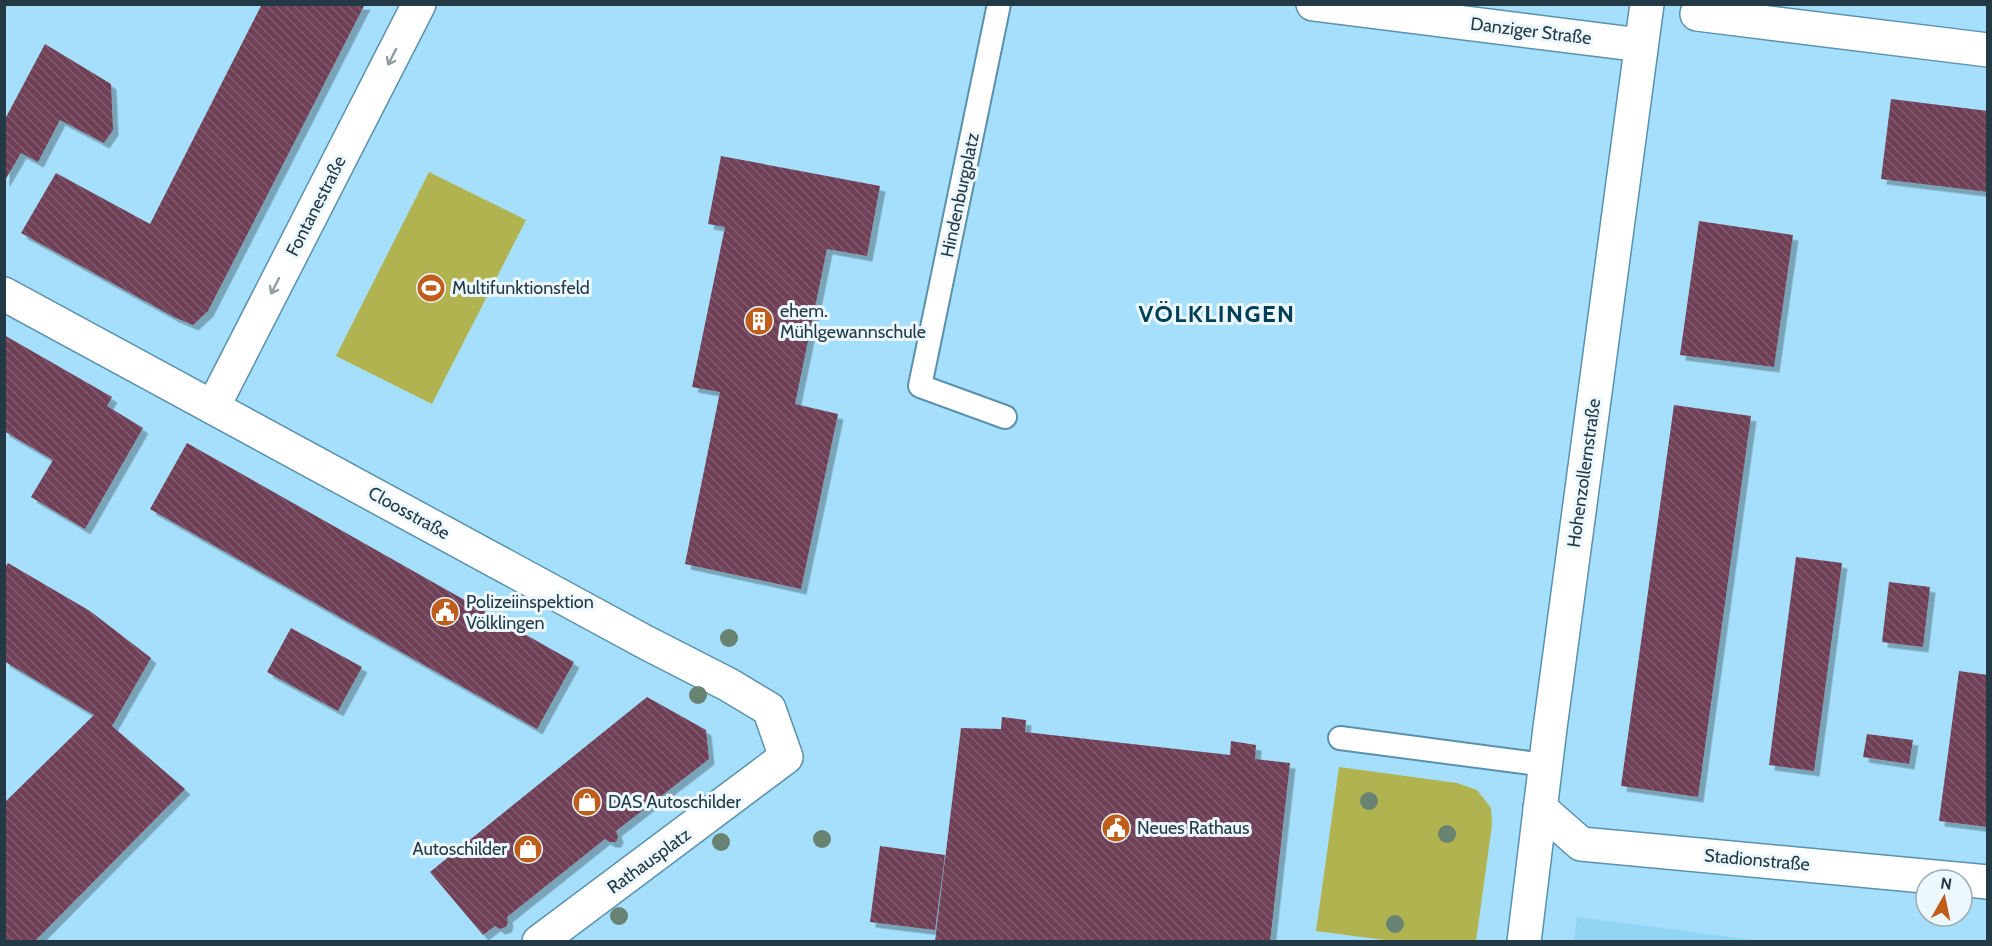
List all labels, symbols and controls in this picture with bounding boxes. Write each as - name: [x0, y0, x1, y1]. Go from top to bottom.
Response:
- street label: Danziger Straße: [1469, 13, 1593, 49]
- one-way arrow: [386, 47, 397, 65]
- street label: Hindenburgplatz: [936, 130, 984, 259]
- street label: Fontanestraße: [281, 152, 351, 260]
- sports icon: Multifunktionsfeld: [415, 272, 447, 304]
- one-way arrow: [268, 277, 280, 295]
- place label: Multifunktionsfeld: [452, 277, 590, 299]
- district label: VÖLKLINGEN: [1138, 299, 1296, 328]
- place label: ehem. Mühlgewannschule: [780, 300, 926, 343]
- building icon: ehem. Mühlgewannschule: [743, 305, 775, 337]
- street label: Hohenzollernstraße: [1563, 397, 1605, 549]
- street label: Cloosstraße: [364, 482, 454, 544]
- place label: Polizeiinspektion Völklingen: [466, 591, 594, 634]
- public building icon: Polizeiinspektion Völklingen: [429, 596, 461, 628]
- shop icon: DAS Autoschilder: [571, 786, 603, 818]
- place label: DAS Autoschilder: [608, 791, 741, 813]
- public building icon: Neues Rathaus: [1100, 812, 1132, 844]
- place label: Neues Rathaus: [1137, 817, 1249, 839]
- street label: Rathausplatz: [603, 823, 695, 899]
- shop icon: Autoschilder: [512, 833, 544, 865]
- place label: Autoschilder: [413, 838, 507, 860]
- street label: Stadionstraße: [1703, 844, 1811, 876]
- north arrow: [1914, 868, 1974, 928]
- text: N: [1939, 873, 1953, 894]

